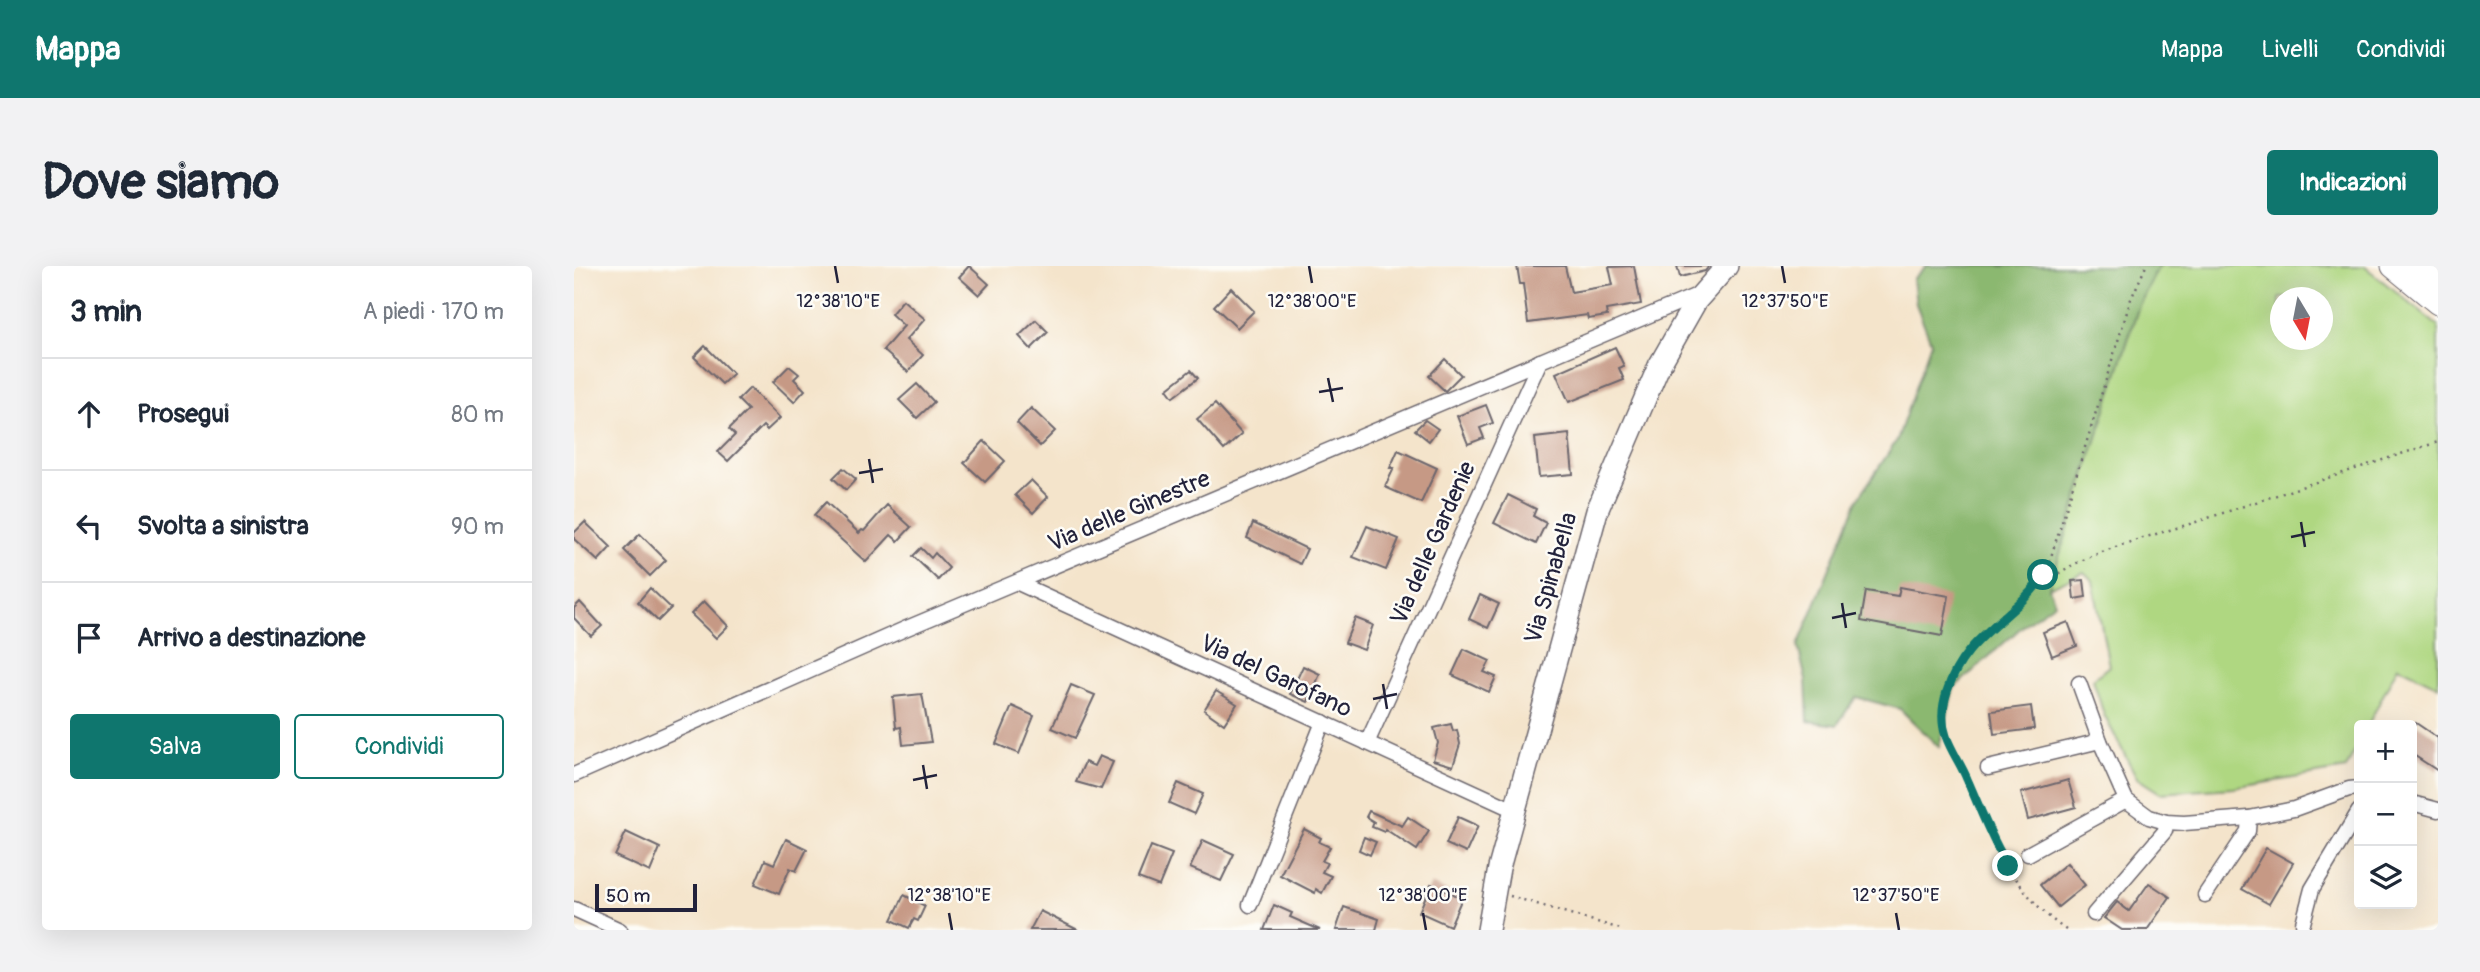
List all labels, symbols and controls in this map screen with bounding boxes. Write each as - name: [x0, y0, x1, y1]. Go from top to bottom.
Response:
- text: Mappa: [35, 29, 121, 70]
- text: Mappa: [2161, 35, 2223, 64]
- text: Livelli: [2261, 35, 2318, 64]
- text: Condividi: [2356, 35, 2445, 64]
- button: Indicazioni: [2267, 150, 2438, 215]
- text: Dove siamo: [42, 152, 279, 213]
- north arrow: [2270, 287, 2333, 350]
- text: 12°38'10"E: [796, 290, 880, 313]
- text: 12°38'00"E: [1268, 290, 1356, 313]
- text: 12°37'50"E: [1742, 290, 1828, 313]
- text: 3 min: [70, 293, 142, 330]
- text: A piedi · 170 m: [363, 297, 504, 326]
- icon: ahead: [70, 395, 108, 433]
- text: Prosegui: [137, 398, 229, 430]
- text: 80 m: [451, 400, 504, 429]
- street label: Via delle Gardenie: [1384, 457, 1482, 629]
- street label: Via delle Ginestre: [1044, 464, 1214, 558]
- icon: left: [70, 507, 108, 545]
- street label: Via Spinabella: [1518, 509, 1584, 647]
- text: Svolta a sinistra: [137, 510, 309, 542]
- text: 90 m: [451, 512, 504, 541]
- route start: [2027, 559, 2058, 590]
- icon: arrive: [70, 619, 108, 657]
- text: Arrivo a destinazione: [137, 622, 365, 654]
- street label: Via del Garofano: [1196, 628, 1357, 724]
- button: Salva: [70, 714, 280, 779]
- button: Condividi: [294, 714, 504, 779]
- map controls: [2354, 720, 2417, 909]
- button: +: [2354, 720, 2417, 783]
- button: −: [2354, 783, 2417, 846]
- button: layers: [2354, 846, 2417, 909]
- route end: [1992, 850, 2023, 881]
- scale bar: [595, 881, 696, 913]
- text: 50 m: [606, 884, 650, 908]
- text: 12°38'10"E: [907, 884, 991, 907]
- text: 12°38'00"E: [1379, 884, 1467, 907]
- text: 12°37'50"E: [1853, 884, 1939, 907]

